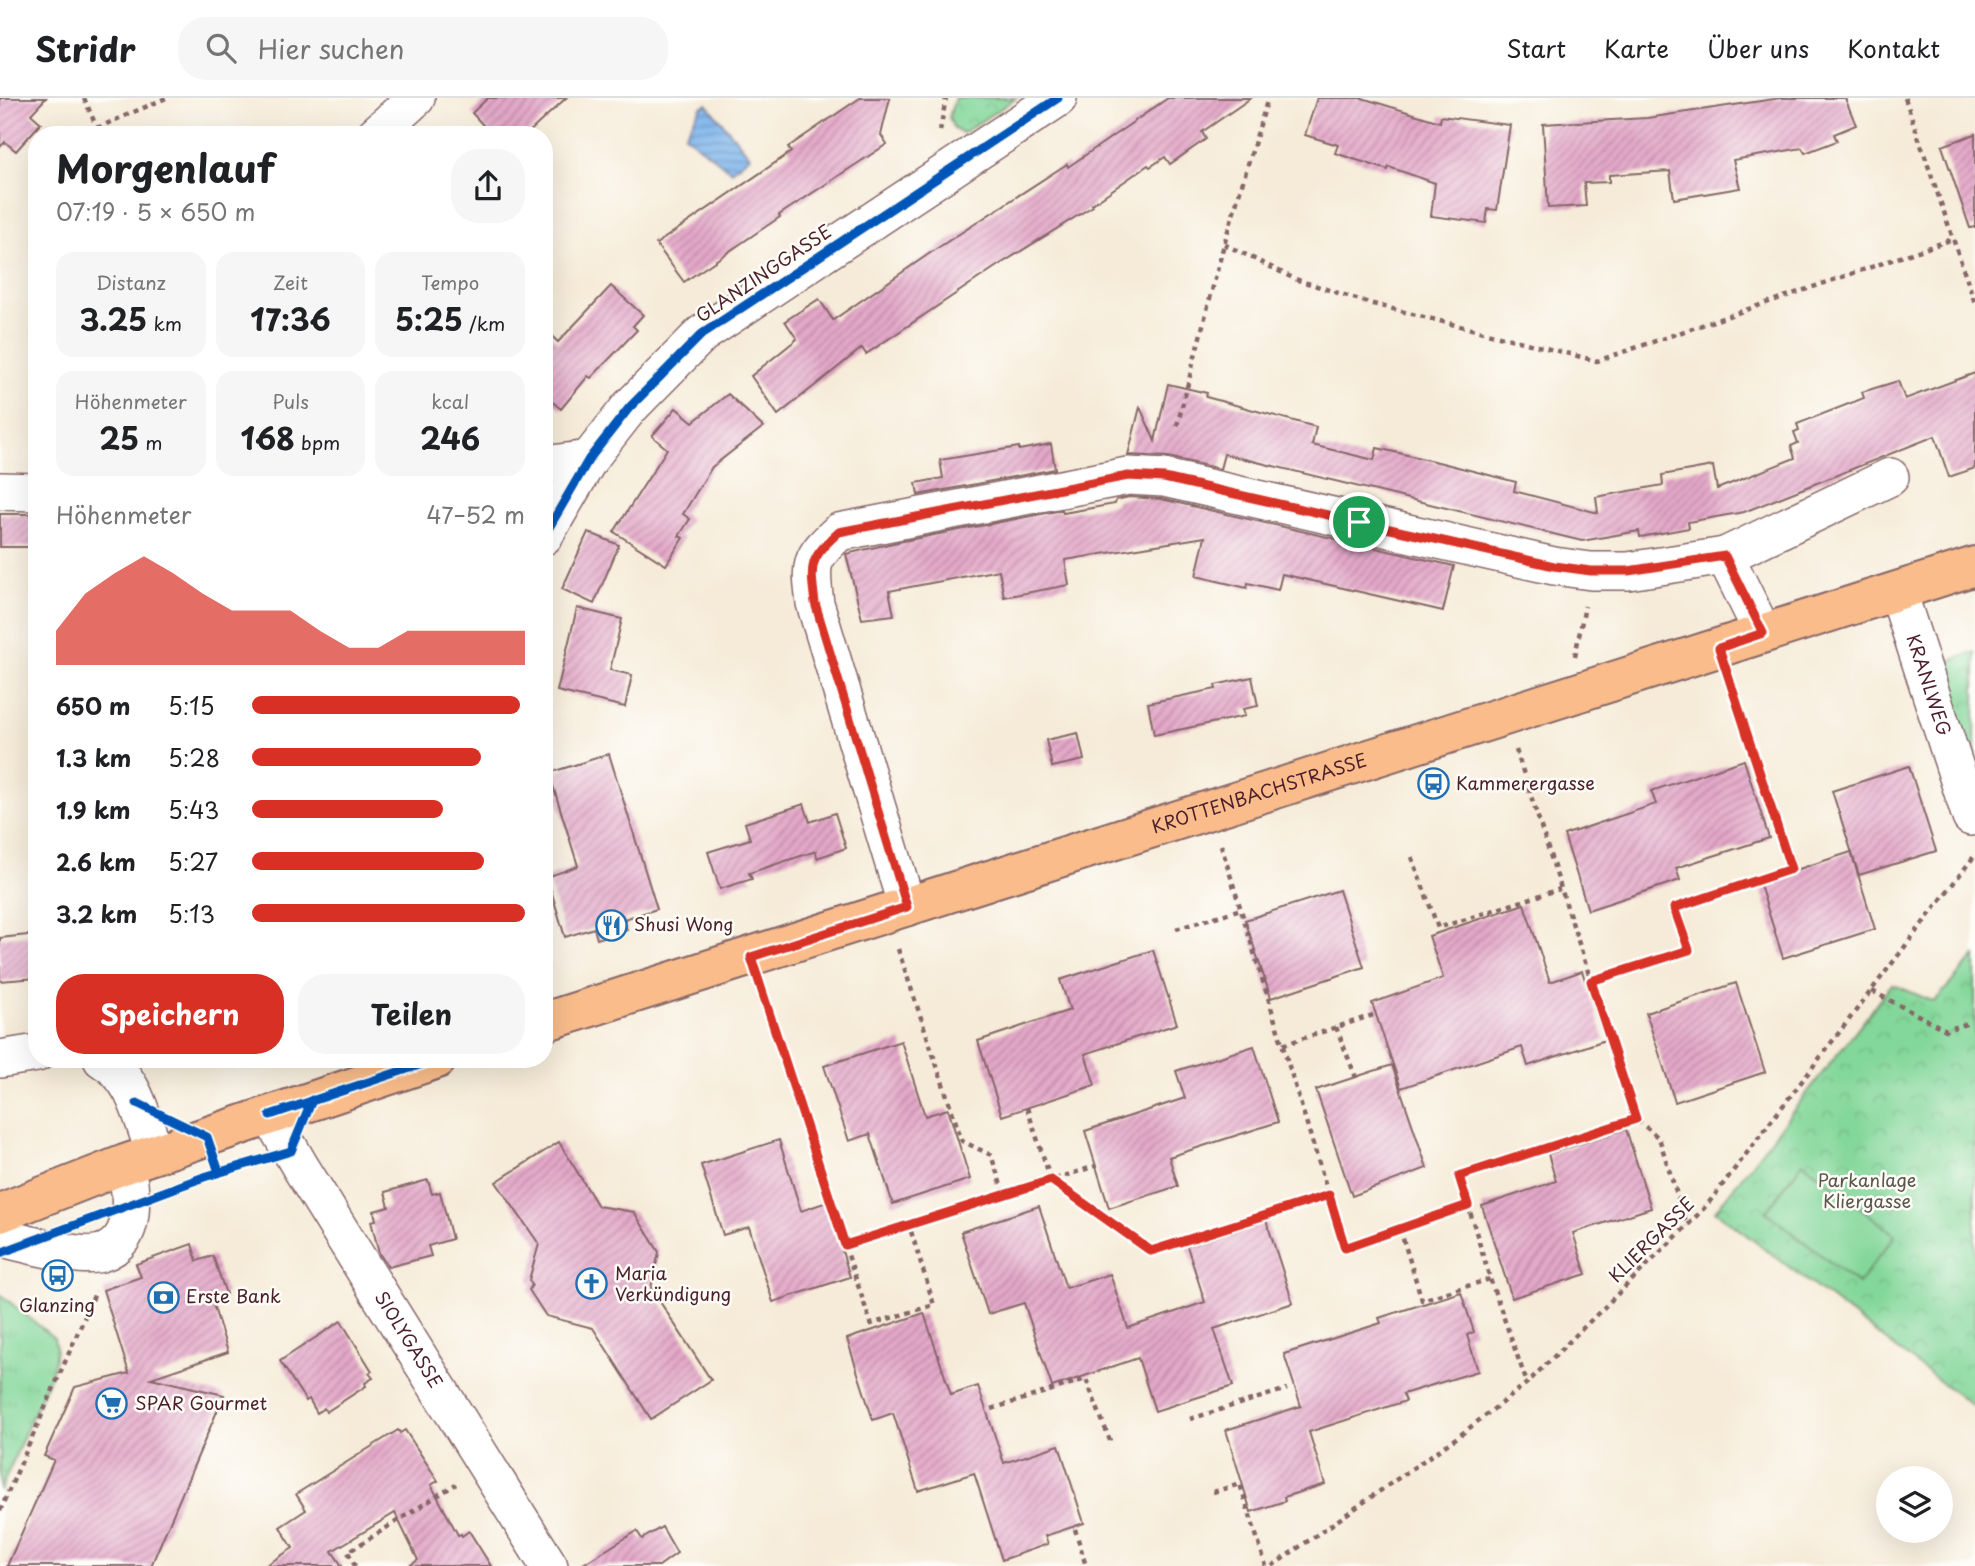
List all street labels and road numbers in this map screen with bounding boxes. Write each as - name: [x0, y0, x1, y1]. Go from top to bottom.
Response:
- street label: GLANZINGGASSE: [690, 217, 837, 328]
- street label: KRANLWEG: [1901, 631, 1959, 739]
- street label: KROTTENBACHSTRASSE: [1148, 746, 1370, 840]
- street label: KLIERGASSE: [1602, 1190, 1700, 1288]
- street label: SIOLYGASSE: [369, 1285, 450, 1393]

